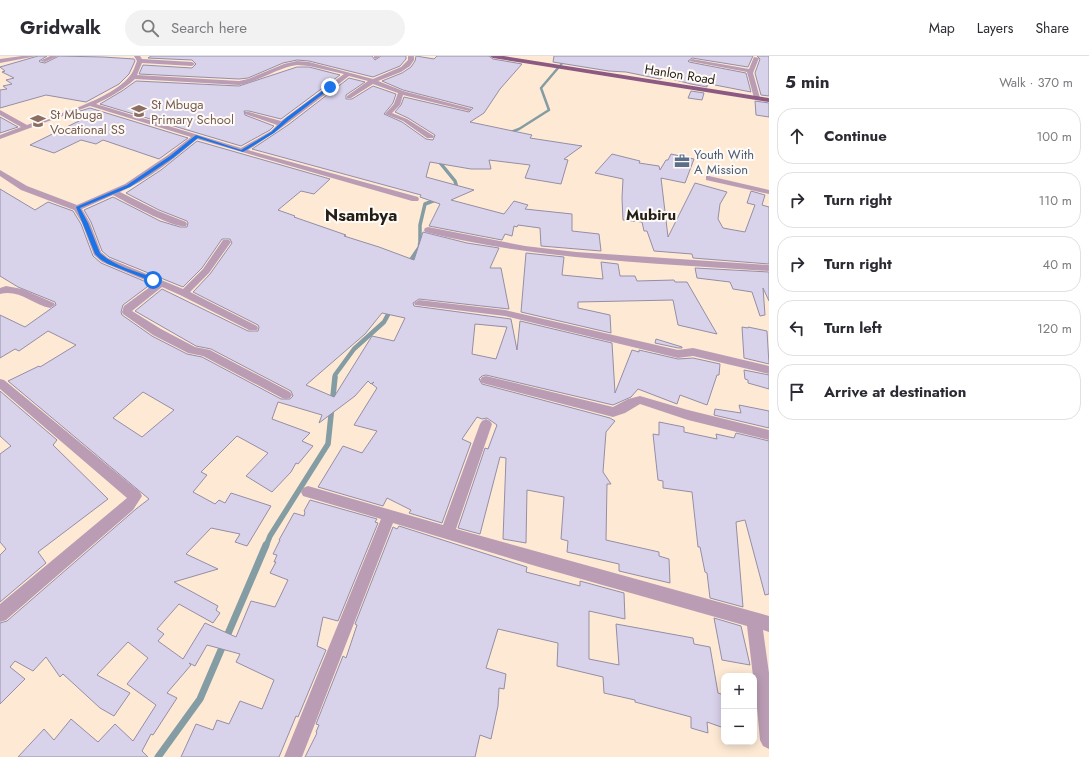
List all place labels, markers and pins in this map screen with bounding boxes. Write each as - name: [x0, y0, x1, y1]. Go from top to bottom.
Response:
- place label: St Mbuga Primary School: [151, 95, 234, 129]
- school or university icon: St Mbuga Primary School: [130, 102, 148, 120]
- place label: St Mbuga Vocational SS: [50, 105, 125, 139]
- school or university icon: St Mbuga Vocational SS: [29, 112, 47, 130]
- place label: Youth With A Mission: [694, 145, 754, 179]
- office icon: Youth With A Mission: [673, 152, 691, 170]

